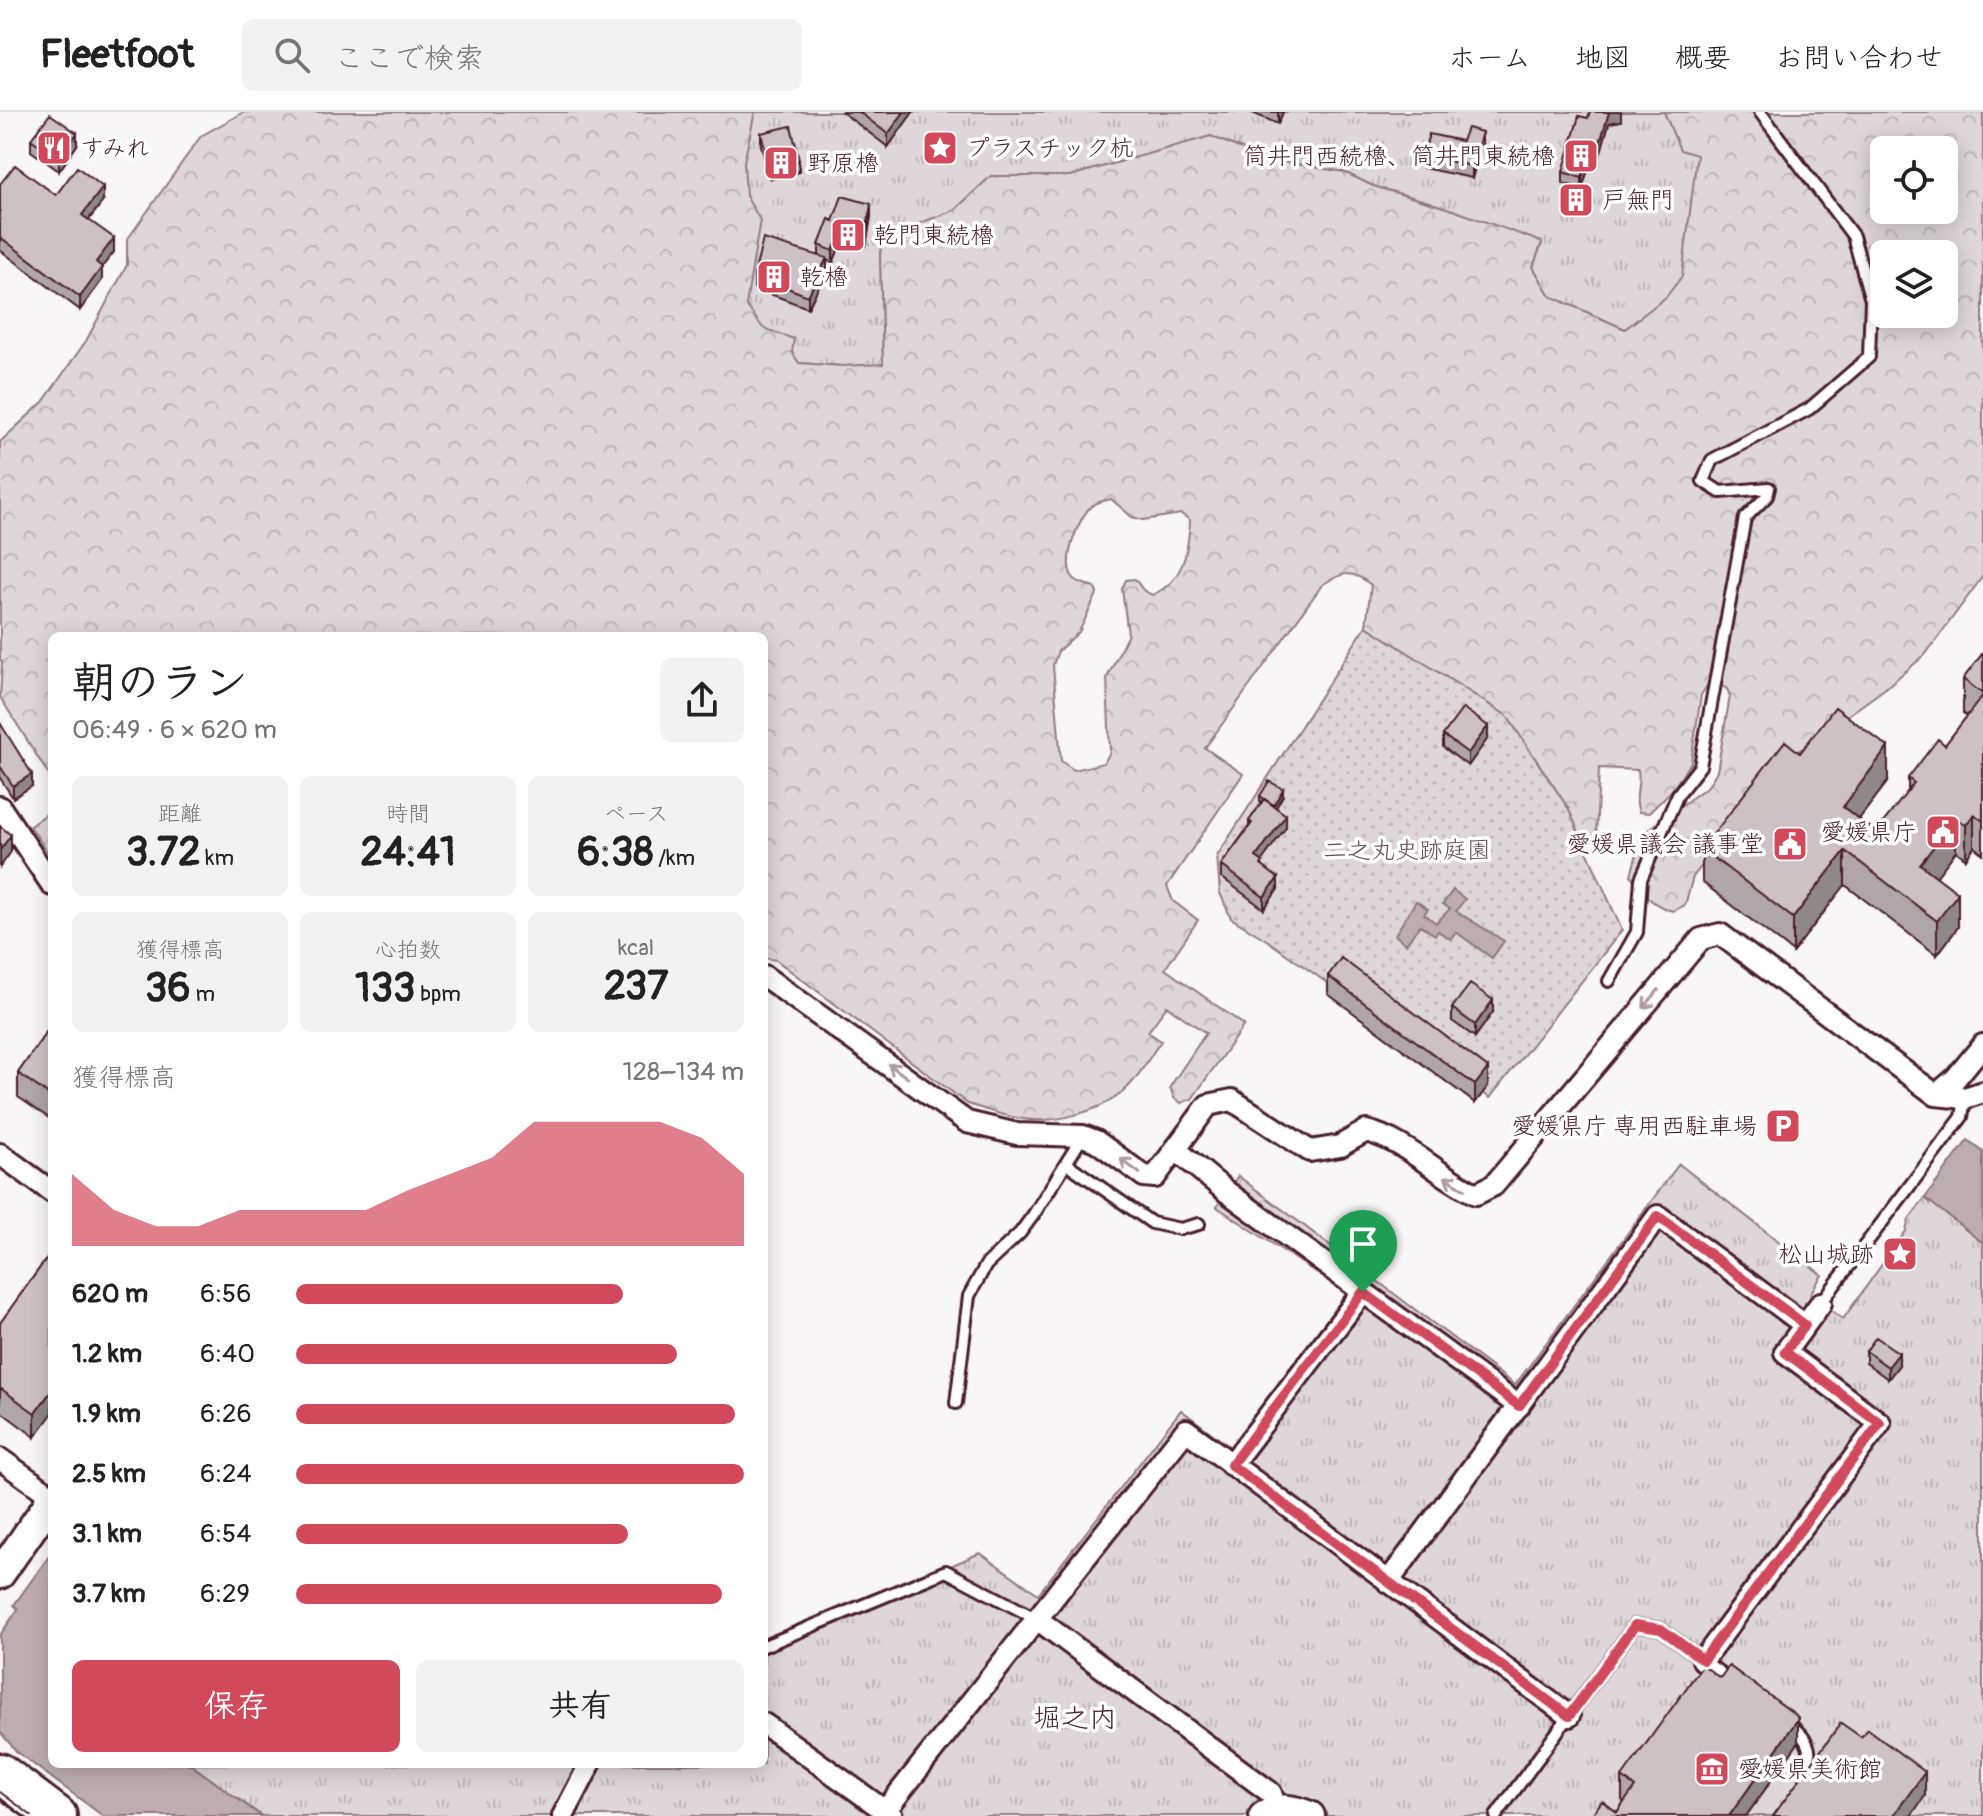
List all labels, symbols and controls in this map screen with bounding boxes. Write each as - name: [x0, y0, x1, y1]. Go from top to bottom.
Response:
- search box: [242, 19, 802, 91]
- text: Fleetfoot: [40, 31, 194, 79]
- icon: search: [270, 33, 314, 77]
- text: ここで検索: [334, 40, 484, 77]
- text: ホーム: [1448, 41, 1531, 76]
- text: 地図: [1575, 41, 1631, 76]
- text: 概要: [1675, 41, 1731, 76]
- text: お問い合わせ: [1775, 41, 1943, 76]
- restaurant icon: すみれ: [35, 129, 73, 167]
- place icon: プラスチック杭: [921, 129, 959, 167]
- place label: すみれ: [80, 134, 150, 163]
- place label: プラスチック杭: [966, 134, 1134, 163]
- map controls: [1870, 136, 1958, 328]
- button: locate: [1870, 136, 1958, 224]
- building icon: 筒井門西続櫓、筒井門東続櫓: [1562, 137, 1600, 175]
- place label: 筒井門西続櫓、筒井門東続櫓: [1243, 142, 1555, 171]
- building icon: 野原櫓: [762, 144, 800, 182]
- place label: 野原櫓: [807, 149, 879, 178]
- building icon: 戸無門: [1557, 181, 1595, 219]
- place label: 戸無門: [1602, 186, 1674, 215]
- building icon: 乾門東続櫓: [829, 216, 867, 254]
- place label: 乾門東続櫓: [874, 221, 994, 250]
- button: layers: [1870, 240, 1958, 328]
- building icon: 乾櫓: [755, 258, 793, 296]
- place label: 乾櫓: [800, 263, 848, 292]
- text: 朝のラン: [72, 656, 248, 711]
- button: share: [660, 658, 744, 742]
- text: 06:49 · 6 × 620 m: [72, 714, 277, 746]
- text: 距離: [158, 800, 202, 828]
- text: 時間: [386, 800, 430, 828]
- text: ペース: [604, 800, 668, 828]
- public building icon: 愛媛県庁: [1924, 813, 1962, 851]
- place label: 愛媛県庁: [1821, 818, 1917, 847]
- public building icon: 愛媛県議会 議事堂: [1771, 825, 1809, 863]
- text: 3.72: [126, 828, 201, 877]
- text: 24:41: [360, 828, 456, 877]
- text: 6:38: [577, 828, 654, 877]
- place label: 愛媛県議会 議事堂: [1567, 830, 1764, 859]
- park label: 二之丸史跡庭園: [1323, 836, 1491, 865]
- text: km: [201, 844, 234, 872]
- text: /km: [654, 844, 695, 872]
- text: kcal: [618, 934, 654, 962]
- text: 獲得標高: [136, 936, 224, 964]
- text: 心拍数: [375, 936, 441, 964]
- text: 237: [604, 962, 668, 1011]
- text: 36: [145, 964, 191, 1013]
- text: 133: [355, 964, 415, 1013]
- text: m: [191, 980, 215, 1008]
- text: bpm: [415, 980, 461, 1008]
- one-way arrow: [1642, 988, 1660, 1008]
- text: 128–134 m: [622, 1056, 744, 1088]
- text: 獲得標高: [72, 1062, 176, 1094]
- one-way arrow: [887, 1063, 909, 1079]
- parking icon: 愛媛県庁 専用西駐車場: [1764, 1107, 1802, 1145]
- place label: 愛媛県庁 専用西駐車場: [1512, 1112, 1757, 1141]
- one-way arrow: [1120, 1158, 1141, 1175]
- one-way arrow: [1444, 1175, 1467, 1191]
- pin: [1329, 1210, 1397, 1292]
- icon: arrive: [1341, 1222, 1385, 1266]
- place icon: 松山城跡: [1881, 1235, 1919, 1273]
- place label: 松山城跡: [1778, 1240, 1874, 1269]
- text: 620 m: [72, 1278, 148, 1310]
- text: 6:56: [200, 1278, 251, 1310]
- text: 1.2 km: [72, 1338, 142, 1370]
- text: 6:40: [200, 1338, 255, 1370]
- text: 1.9 km: [72, 1398, 141, 1430]
- text: 6:26: [200, 1398, 252, 1430]
- text: 2.5 km: [72, 1458, 146, 1490]
- text: 6:24: [200, 1458, 252, 1490]
- text: 3.1 km: [72, 1518, 142, 1550]
- text: 6:54: [200, 1518, 251, 1550]
- text: 3.7 km: [72, 1578, 146, 1610]
- text: 6:29: [200, 1578, 250, 1610]
- button: 保存: [72, 1660, 400, 1752]
- button: 共有: [416, 1660, 744, 1752]
- district label: 堀之内: [1033, 1701, 1117, 1736]
- museum icon: 愛媛県美術館: [1693, 1750, 1731, 1788]
- place label: 愛媛県美術館: [1738, 1755, 1882, 1784]

